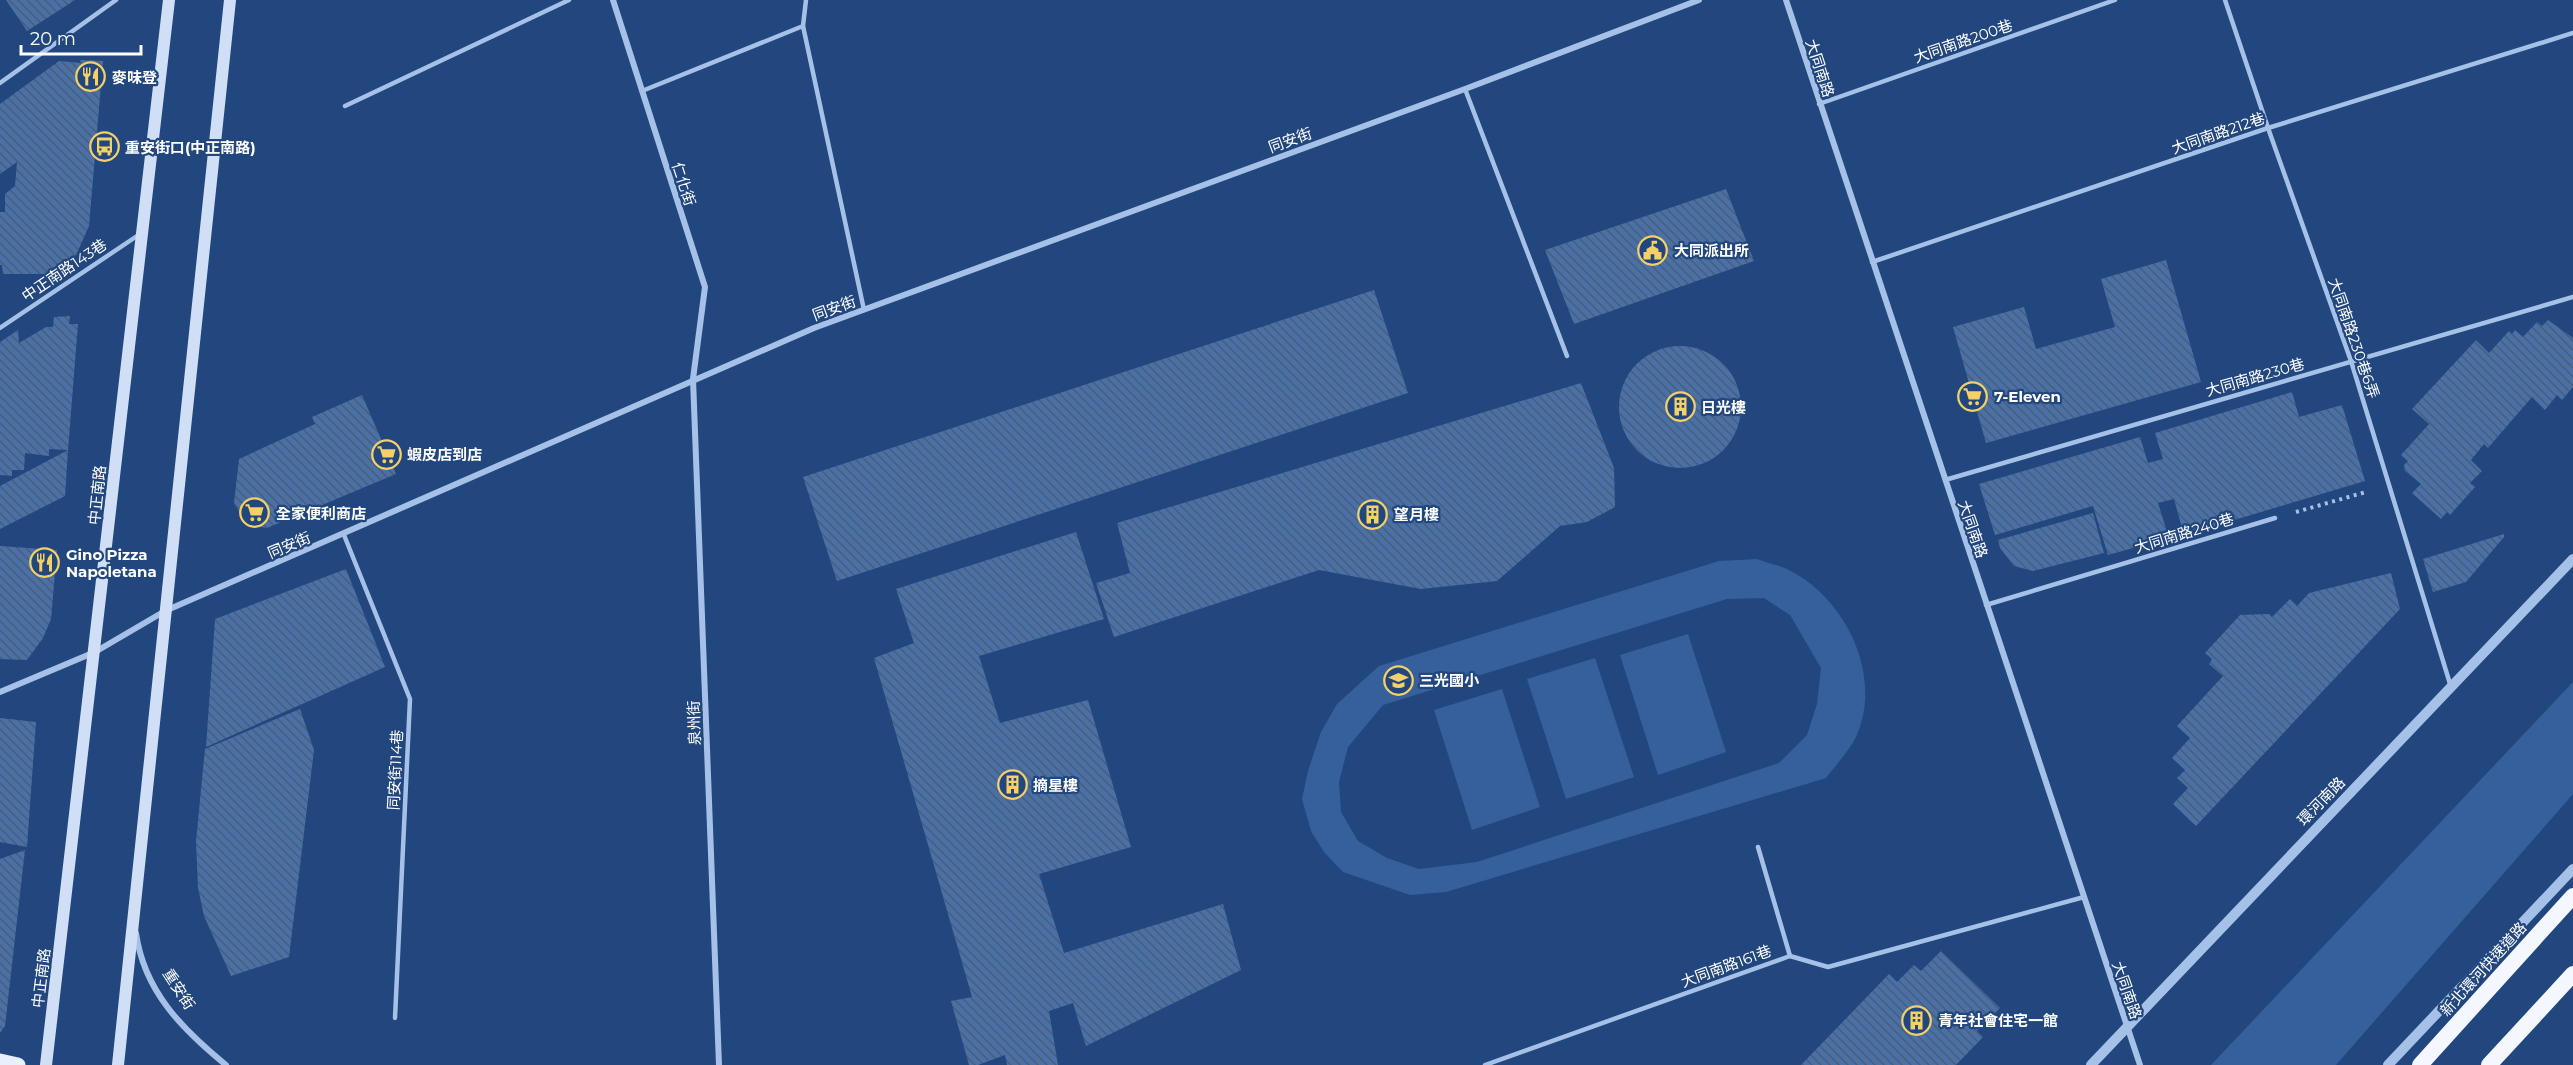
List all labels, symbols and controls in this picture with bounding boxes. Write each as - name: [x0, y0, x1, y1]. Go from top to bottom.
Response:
- street label: 大同南路200巷: [1911, 15, 2015, 67]
- scale bar: [21, 18, 141, 56]
- text: 20 m: [30, 28, 76, 50]
- street label: 大同南路: [1802, 37, 1838, 99]
- restaurant icon: 麥味登: [75, 61, 107, 93]
- place label: 麥味登: [112, 68, 157, 87]
- street label: 大同南路212巷: [2169, 108, 2267, 158]
- street label: 同安街: [1266, 123, 1314, 157]
- bus stop icon: 重安街口(中正南路): [88, 131, 120, 163]
- place label: 重安街口(中正南路): [125, 138, 256, 157]
- street label: 仁化街: [668, 160, 700, 208]
- public building icon: 大同派出所: [1637, 234, 1669, 266]
- street label: 中正南路143巷: [18, 235, 110, 305]
- place label: 大同派出所: [1674, 241, 1749, 260]
- street label: 大同南路230巷6弄: [2324, 275, 2384, 401]
- street label: 同安街: [810, 291, 858, 325]
- street label: 大同南路230巷: [2203, 354, 2307, 400]
- supermarket icon: 7-Eleven: [1957, 380, 1989, 412]
- place label: 7-Eleven: [1994, 387, 2061, 406]
- building icon: 日光樓: [1664, 391, 1696, 423]
- place label: 日光樓: [1701, 398, 1746, 417]
- supermarket icon: 蝦皮店到店: [370, 438, 402, 470]
- place label: 蝦皮店到店: [407, 445, 482, 464]
- street label: 中正南路: [84, 464, 110, 526]
- supermarket icon: 全家便利商店: [239, 497, 271, 529]
- building icon: 望月樓: [1357, 498, 1389, 530]
- street label: 大同南路: [1954, 498, 1992, 560]
- place label: 全家便利商店: [276, 504, 366, 523]
- place label: 望月樓: [1394, 505, 1439, 524]
- street label: 大同南路240巷: [2132, 509, 2236, 557]
- street label: 同安街: [265, 527, 313, 563]
- place label: Gino Pizza Napoletana: [66, 545, 157, 581]
- restaurant icon: Gino Pizza Napoletana: [29, 547, 61, 579]
- school or university icon: 三光國小: [1382, 664, 1414, 696]
- place label: 三光國小: [1419, 671, 1480, 690]
- street label: 泉州街: [684, 700, 704, 746]
- street label: 同安街114巷: [383, 729, 407, 811]
- building icon: 摘星樓: [996, 769, 1028, 801]
- street label: 環河南路: [2293, 773, 2349, 829]
- place label: 摘星樓: [1033, 776, 1078, 795]
- street label: 新北環河快速道路: [2436, 918, 2530, 1020]
- street label: 大同南路161巷: [1678, 941, 1774, 991]
- street label: 中正南路: [28, 947, 54, 1009]
- street label: 大同南路: [2108, 959, 2146, 1021]
- street label: 重安街: [159, 965, 199, 1013]
- building icon: 青年社會住宅一館: [1901, 1004, 1933, 1036]
- place label: 青年社會住宅一館: [1938, 1011, 2058, 1030]

